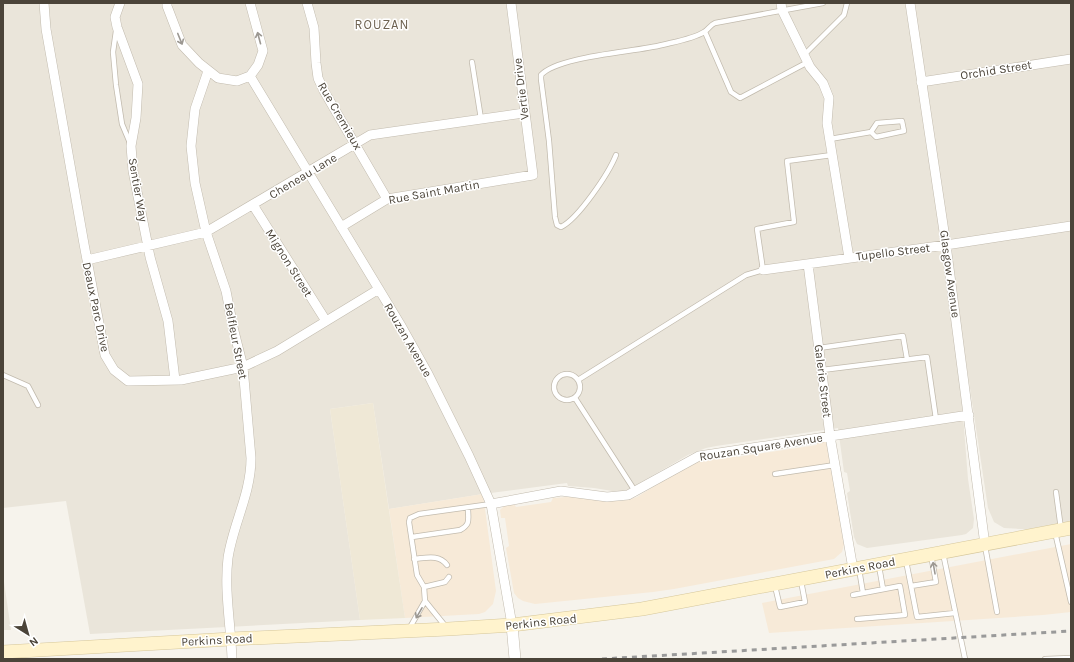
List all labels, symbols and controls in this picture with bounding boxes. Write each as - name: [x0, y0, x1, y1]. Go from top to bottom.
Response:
- district label: ROUZAN: [355, 17, 409, 32]
- one-way arrow: [255, 32, 262, 45]
- one-way arrow: [177, 33, 185, 45]
- street label: Vertie Drive: [510, 57, 532, 121]
- street label: Orchid Street: [959, 57, 1033, 83]
- street label: Rue Cremieux: [315, 80, 365, 152]
- street label: Cheneau Lane: [267, 150, 339, 202]
- street label: Sentier Way: [125, 157, 151, 223]
- street label: Rue Saint Martin: [387, 177, 481, 207]
- street label: Mignon Street: [263, 226, 316, 300]
- street label: Glasgow Avenue: [937, 229, 963, 319]
- street label: Tupello Street: [855, 240, 931, 263]
- street label: Deaux Parc Drive: [80, 261, 112, 353]
- street label: Belfleur Street: [222, 301, 250, 381]
- street label: Rouzan Avenue: [381, 301, 435, 379]
- street label: Galerie Street: [812, 344, 834, 419]
- street label: Rouzan Square Avenue: [698, 430, 824, 464]
- street label: Perkins Road: [824, 554, 896, 582]
- one-way arrow: [929, 562, 937, 575]
- one-way arrow: [414, 607, 422, 619]
- street label: Perkins Road: [505, 611, 577, 633]
- north arrow: [8, 614, 48, 654]
- street label: Perkins Road: [181, 631, 253, 649]
- text: N: [27, 634, 41, 649]

